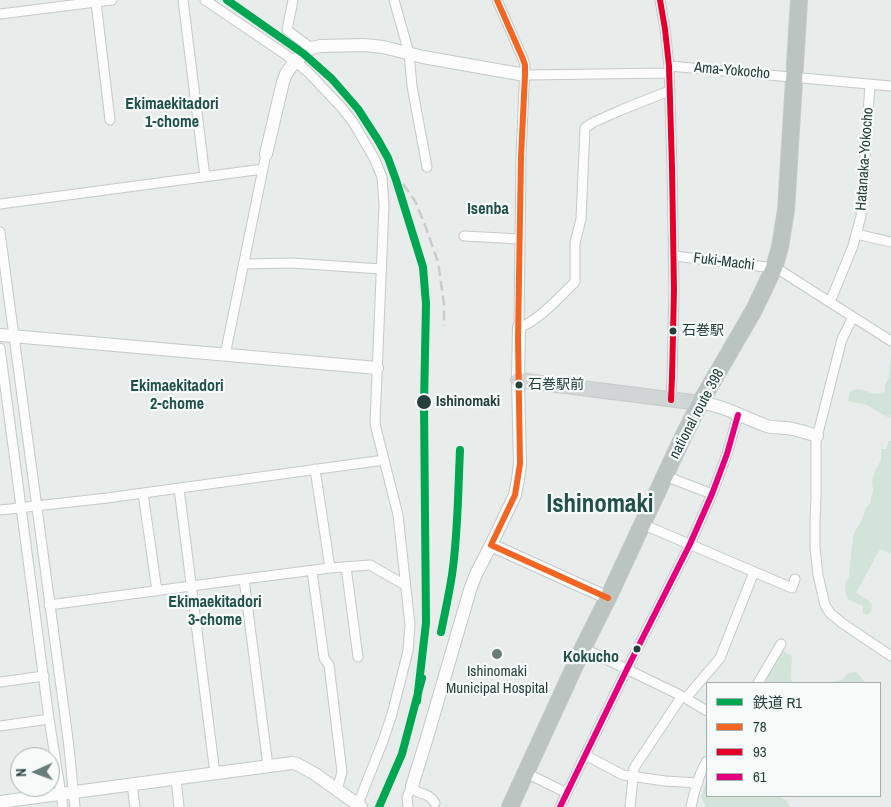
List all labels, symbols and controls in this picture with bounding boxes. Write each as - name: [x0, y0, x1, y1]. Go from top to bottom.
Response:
- street label: Ama-Yokocho: [693, 59, 771, 83]
- district label: Ekimaekitadori 1-chome: [125, 95, 219, 133]
- street label: Hatanaka-Yokocho: [852, 107, 878, 211]
- district label: Isenba: [467, 200, 509, 220]
- street label: Fuki-Machi: [692, 249, 756, 275]
- place label: 石巻駅: [682, 323, 724, 339]
- marker: 石巻駅: [668, 326, 678, 336]
- street label: national route 398: [666, 366, 728, 462]
- district label: Ekimaekitadori 2-chome: [130, 377, 224, 415]
- place label: 石巻駅前: [528, 377, 584, 393]
- marker: 石巻駅前: [514, 380, 524, 390]
- marker: Ishinomaki: [415, 393, 433, 411]
- place label: Ishinomaki: [436, 393, 500, 411]
- district label: Ishinomaki: [546, 490, 654, 520]
- district label: Ekimaekitadori 3-chome: [168, 593, 262, 631]
- unlabelled marker: [632, 644, 642, 654]
- marker: Ishinomaki Municipal Hospital: [490, 647, 504, 661]
- district label: Kokucho: [563, 648, 619, 668]
- place label: Ishinomaki Municipal Hospital: [446, 663, 548, 698]
- legend: [706, 682, 881, 797]
- text: 鉄道 R1: [753, 692, 802, 713]
- text: 78: [753, 716, 767, 737]
- text: 93: [753, 741, 767, 762]
- north arrow: [10, 747, 60, 797]
- text: 61: [753, 766, 767, 787]
- text: N: [12, 768, 30, 777]

